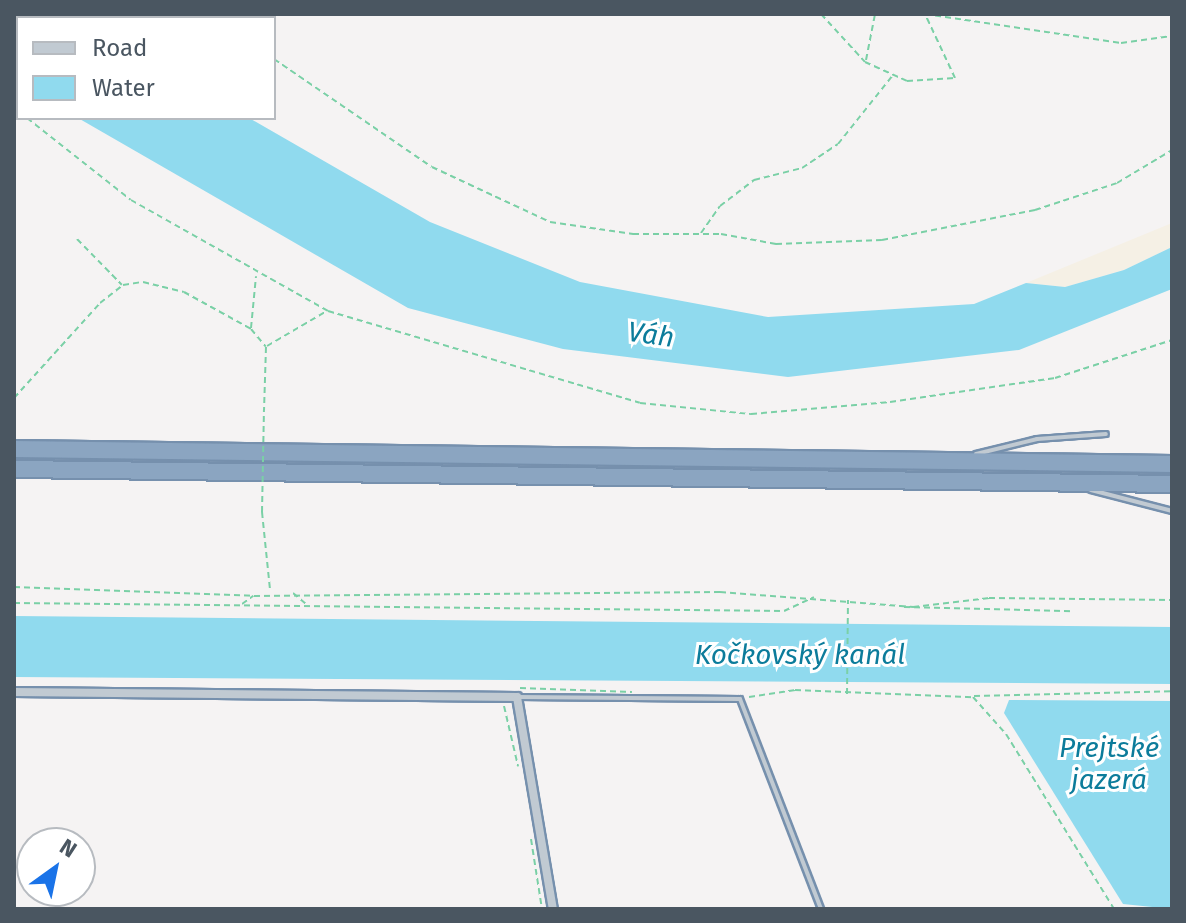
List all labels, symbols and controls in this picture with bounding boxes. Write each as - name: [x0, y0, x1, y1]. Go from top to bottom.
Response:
- legend: [16, 16, 276, 120]
- text: Road: [92, 34, 147, 62]
- text: Water: [92, 74, 155, 102]
- water label: Váh: [625, 315, 677, 355]
- water label: Kočkovský kanál: [695, 638, 905, 672]
- water label: Prejtské jazerá: [1059, 731, 1159, 797]
- north arrow: [16, 827, 96, 907]
- text: N: [55, 833, 82, 863]

